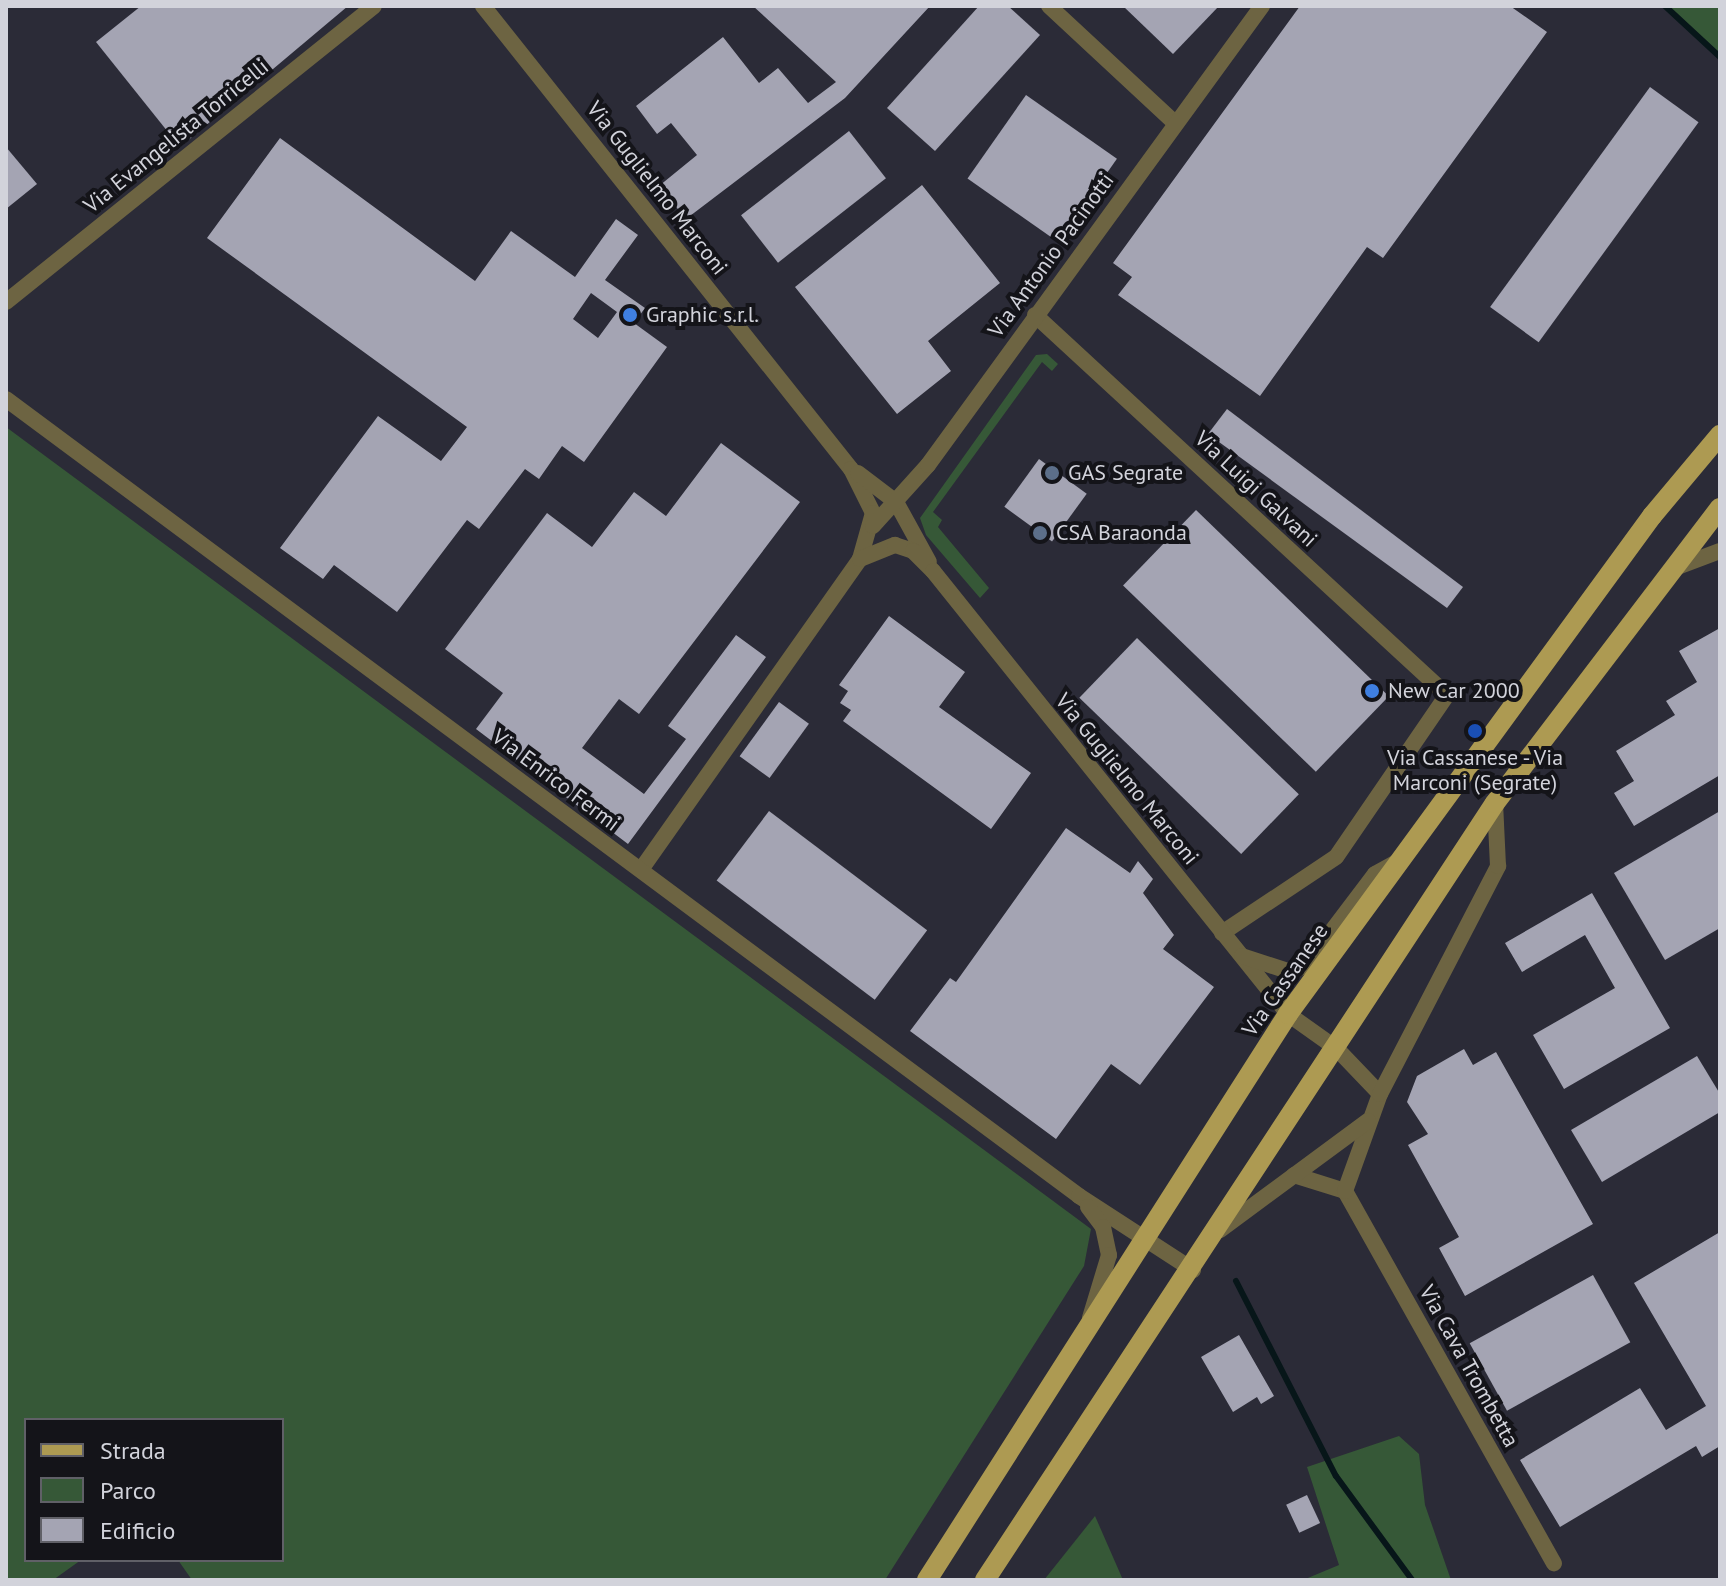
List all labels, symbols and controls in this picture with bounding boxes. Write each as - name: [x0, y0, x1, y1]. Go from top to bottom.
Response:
- street label: Via Evangelista Torricelli: [78, 53, 274, 219]
- street label: Via Guglielmo Marconi: [581, 96, 733, 280]
- street label: Via Antonio Pacinotti: [982, 167, 1120, 343]
- place label: Graphic s.r.l.: [646, 302, 759, 328]
- marker: Graphic s.r.l.: [621, 306, 639, 324]
- street label: Via Luigi Galvani: [1189, 426, 1323, 552]
- place label: GAS Segrate: [1068, 460, 1183, 486]
- marker: GAS Segrate: [1043, 464, 1061, 482]
- place label: CSA Baraonda: [1056, 520, 1188, 546]
- marker: CSA Baraonda: [1031, 524, 1049, 542]
- place label: New Car 2000: [1388, 678, 1520, 704]
- marker: New Car 2000: [1363, 682, 1381, 700]
- street label: Via Guglielmo Marconi: [1050, 688, 1204, 870]
- marker: Via Cassanese - Via Marconi (Segrate): [1466, 722, 1484, 740]
- street label: Via Enrico Fermi: [487, 723, 625, 837]
- place label: Via Cassanese - Via Marconi (Segrate): [1385, 744, 1565, 796]
- street label: Via Cassanese: [1237, 919, 1333, 1041]
- street label: Via Cava Trombetta: [1413, 1280, 1525, 1452]
- legend: [24, 1418, 284, 1562]
- text: Strada: [100, 1435, 166, 1466]
- text: Parco: [100, 1475, 156, 1506]
- text: Edificio: [100, 1515, 175, 1546]

